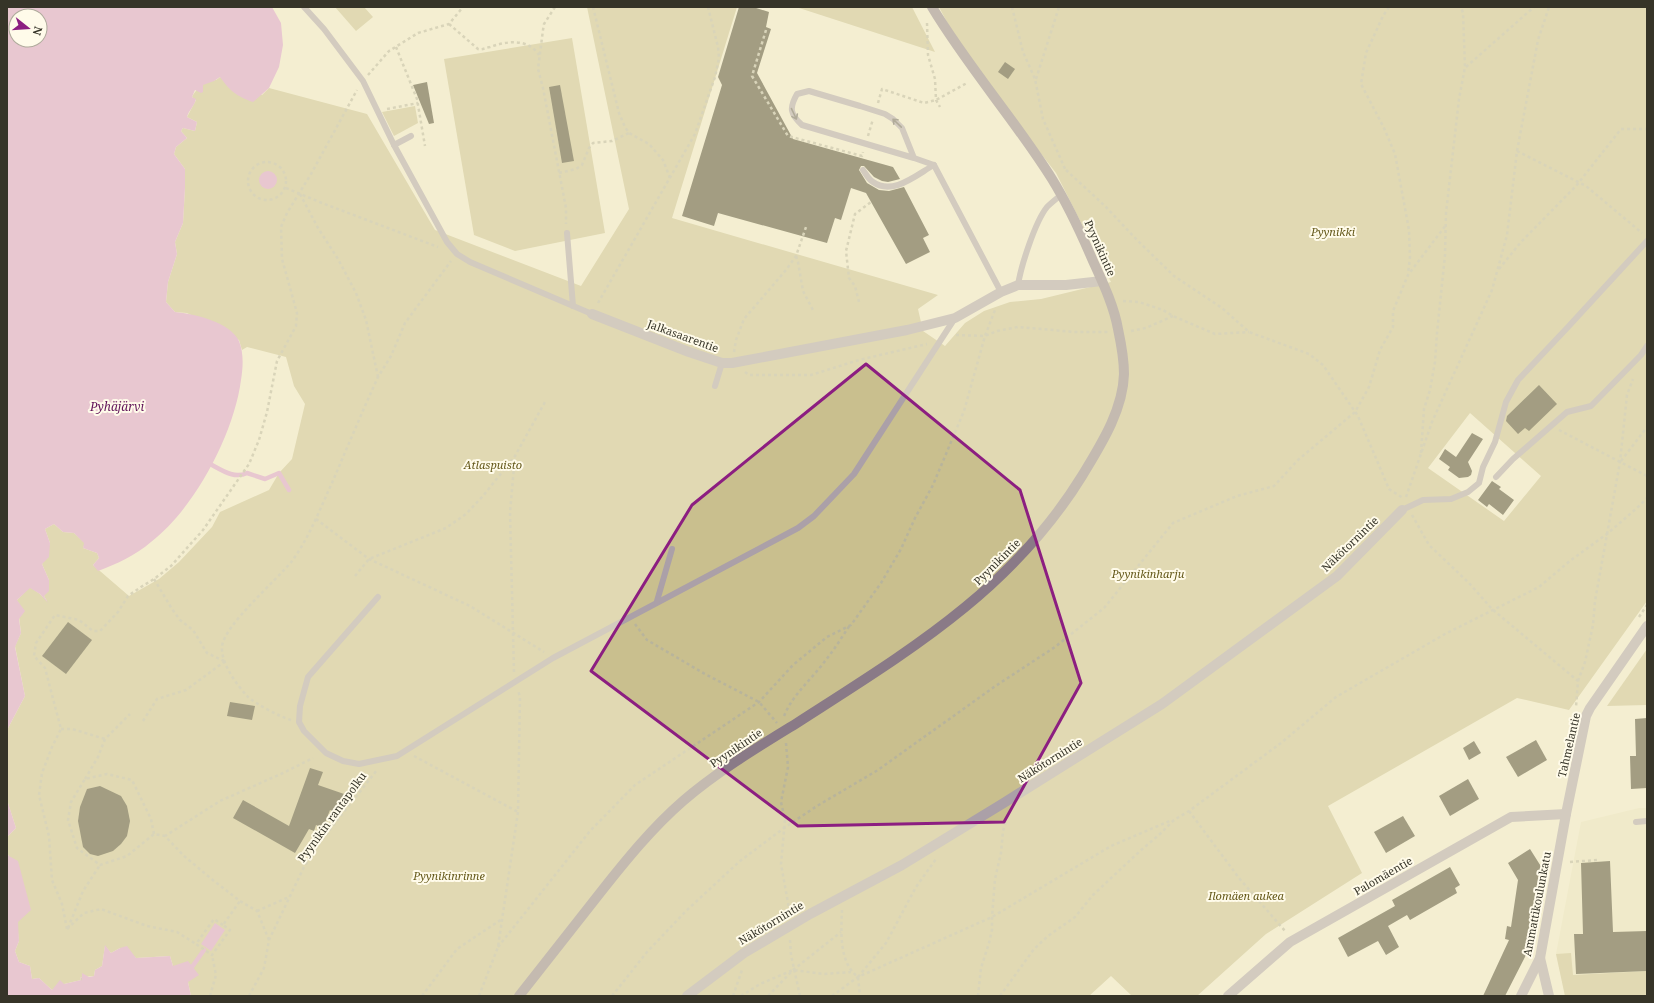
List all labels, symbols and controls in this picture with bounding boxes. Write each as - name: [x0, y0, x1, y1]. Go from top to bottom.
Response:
- north arrow: [8, 8, 48, 48]
- text: N: [30, 25, 46, 38]
- one-way arrow: [791, 108, 798, 120]
- one-way arrow: [892, 118, 902, 128]
- street label: Pyynikintie: [1081, 217, 1120, 278]
- park label: Pyynikki: [1310, 224, 1356, 239]
- street label: Jalkasaarentie: [644, 315, 721, 355]
- water label: Pyhäjärvi: [89, 398, 144, 415]
- park label: Atlaspuisto: [463, 457, 522, 472]
- street label: Näkötornintie: [1318, 513, 1381, 575]
- street label: Pyynikintie: [970, 535, 1023, 588]
- park label: Pyynikinharju: [1111, 566, 1185, 581]
- street label: Tahmelantie: [1554, 711, 1583, 779]
- street label: Pyynikintie: [707, 725, 765, 771]
- street label: Näkötornintie: [1015, 734, 1085, 785]
- street label: Pyynikin rantapolku: [294, 769, 369, 865]
- street label: Ammattikoulunkatu: [1519, 850, 1554, 958]
- street label: Palomäentie: [1351, 853, 1415, 898]
- park label: Pyynikinrinne: [412, 868, 485, 883]
- park label: Ilomäen aukea: [1207, 888, 1284, 903]
- street label: Näkötornintie: [735, 897, 806, 948]

